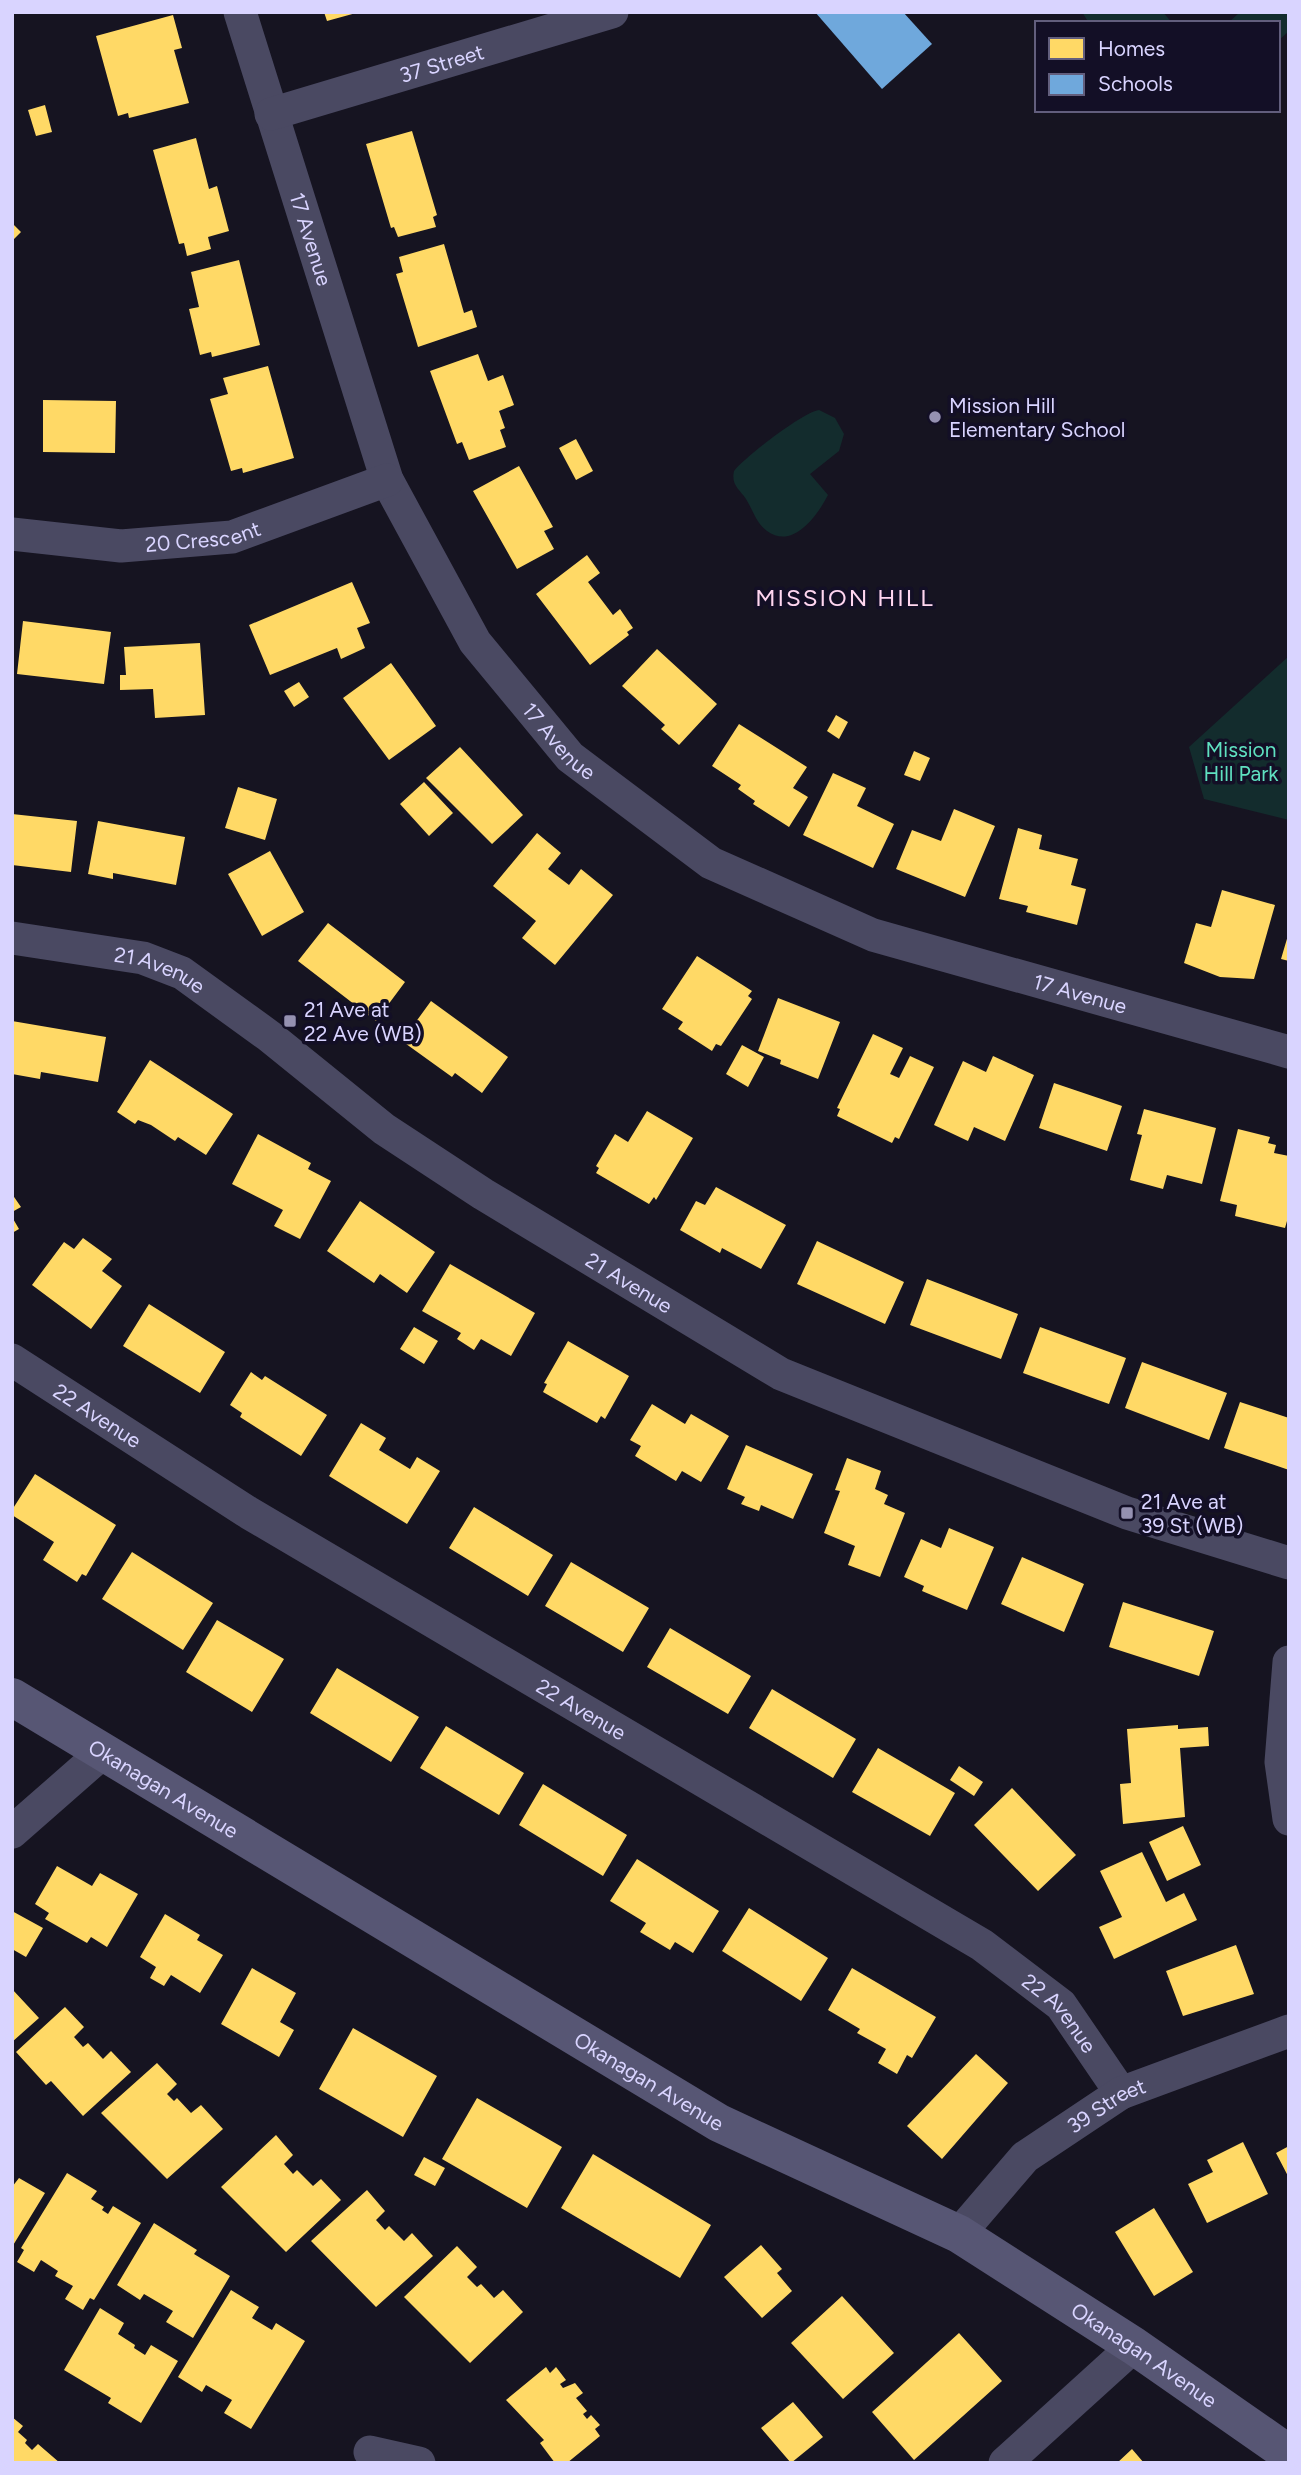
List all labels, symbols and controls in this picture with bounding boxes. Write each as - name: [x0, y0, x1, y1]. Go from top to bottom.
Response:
- legend: [1035, 21, 1280, 112]
- text: Homes: [1098, 36, 1165, 61]
- street label: 37 Street: [396, 39, 487, 87]
- text: Schools: [1098, 71, 1173, 96]
- street label: 17 Avenue: [285, 189, 338, 289]
- place label: Mission Hill Elementary School: [949, 393, 1125, 442]
- marker: Mission Hill Elementary School: [927, 409, 943, 425]
- street label: 20 Crescent: [144, 515, 264, 557]
- district label: MISSION HILL: [755, 583, 935, 612]
- street label: 17 Avenue: [518, 697, 601, 784]
- park label: Mission Hill Park: [1203, 737, 1279, 786]
- street label: 21 Avenue: [113, 941, 210, 998]
- street label: 17 Avenue: [1031, 968, 1130, 1018]
- place label: 21 Ave at 22 Ave (WB): [304, 997, 422, 1046]
- marker: 21 Ave at 22 Ave (WB): [282, 1013, 298, 1029]
- street label: 21 Avenue: [581, 1247, 677, 1318]
- street label: 22 Avenue: [49, 1378, 146, 1453]
- place label: 21 Ave at 39 St (WB): [1141, 1489, 1243, 1538]
- marker: 21 Ave at 39 St (WB): [1119, 1505, 1135, 1521]
- street label: 22 Avenue: [532, 1673, 631, 1745]
- street label: Okanagan Avenue: [84, 1734, 243, 1843]
- street label: 22 Avenue: [1018, 1968, 1102, 2057]
- street label: Okanagan Avenue: [570, 2026, 729, 2136]
- street label: 39 Street: [1062, 2073, 1149, 2138]
- street label: Okanagan Avenue: [1067, 2297, 1222, 2413]

